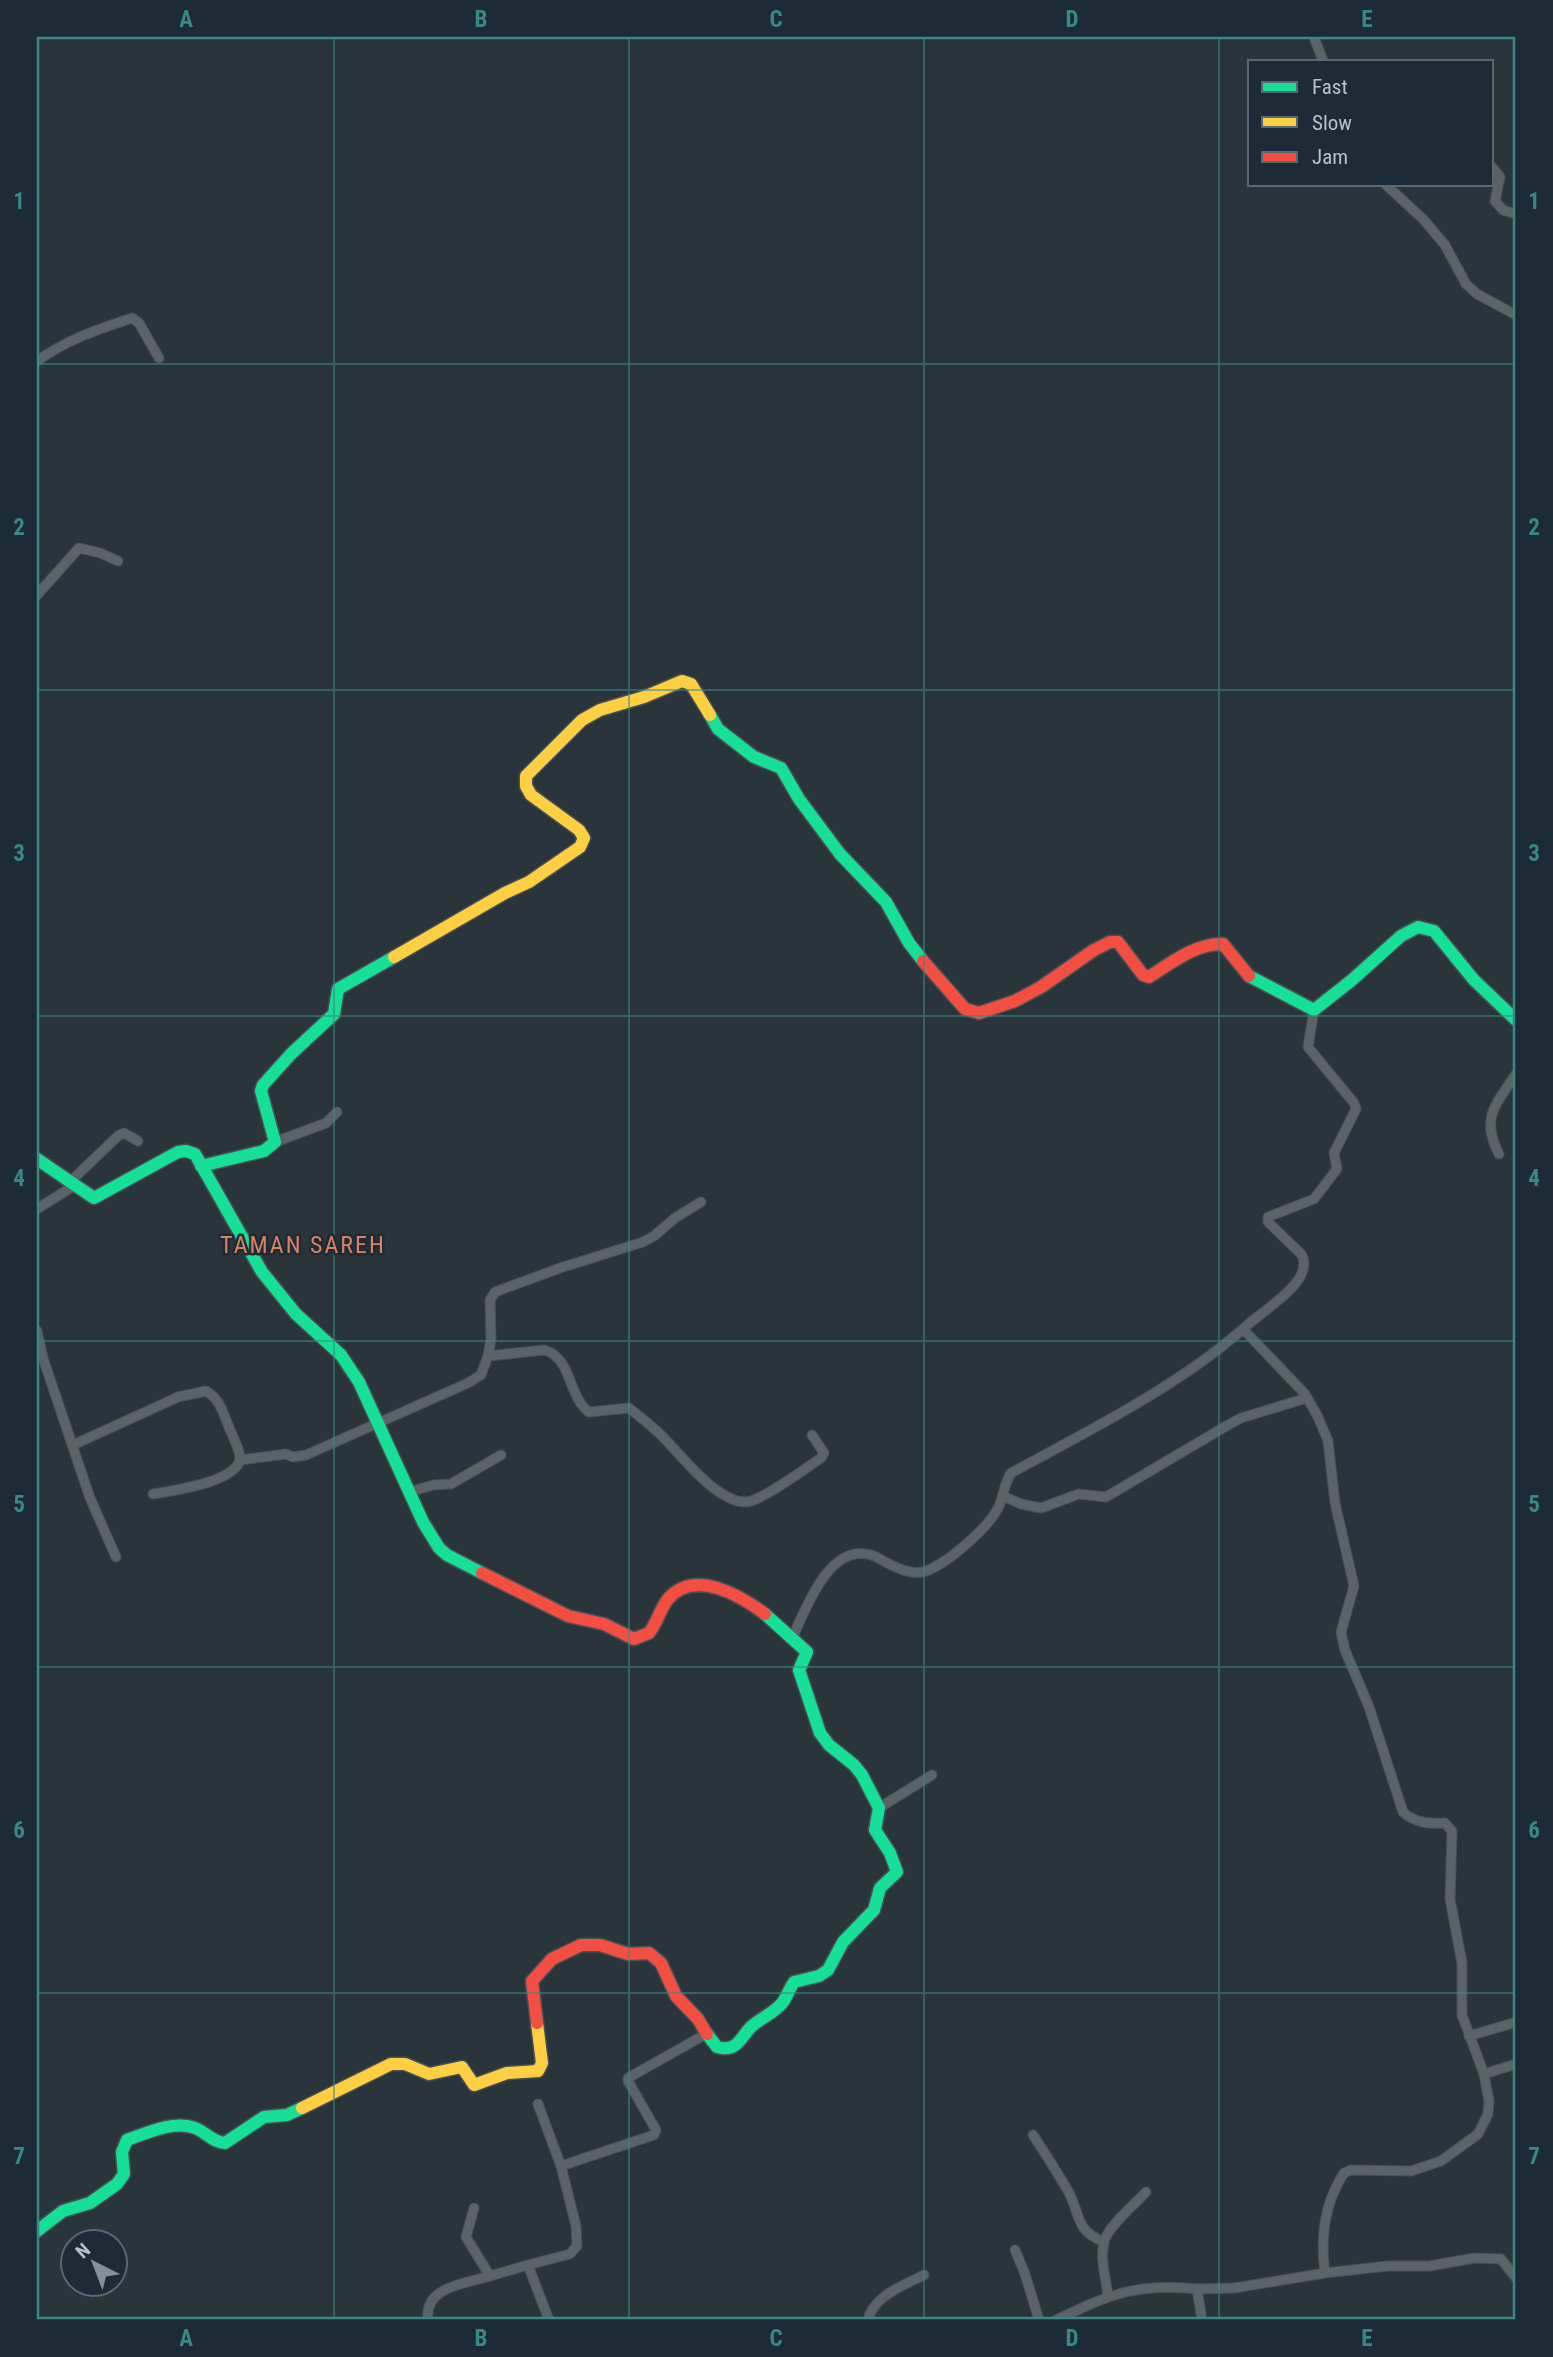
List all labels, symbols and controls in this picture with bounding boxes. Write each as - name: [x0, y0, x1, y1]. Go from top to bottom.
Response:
- text: A: [179, 6, 193, 33]
- text: B: [475, 6, 487, 33]
- text: C: [769, 6, 783, 33]
- text: D: [1066, 6, 1079, 33]
- text: E: [1361, 6, 1373, 33]
- legend: [1248, 60, 1494, 186]
- text: Fast: [1312, 75, 1348, 99]
- text: Slow: [1312, 111, 1352, 135]
- text: Jam: [1312, 145, 1348, 169]
- text: 1: [13, 188, 25, 215]
- text: 1: [1528, 188, 1540, 215]
- text: 2: [13, 514, 25, 541]
- text: 2: [1528, 514, 1540, 541]
- text: 3: [13, 840, 25, 867]
- text: 3: [1528, 840, 1540, 867]
- text: 4: [13, 1165, 25, 1192]
- text: 4: [1528, 1165, 1540, 1192]
- district label: TAMAN SAREH: [220, 1231, 386, 1259]
- text: 5: [13, 1491, 25, 1518]
- text: 5: [1528, 1491, 1540, 1518]
- text: 6: [13, 1817, 25, 1844]
- text: 6: [1528, 1817, 1540, 1844]
- text: 7: [13, 2143, 25, 2170]
- text: 7: [1528, 2143, 1540, 2170]
- north arrow: [60, 2228, 130, 2298]
- text: N: [71, 2238, 95, 2263]
- text: A: [179, 2325, 193, 2352]
- text: B: [475, 2325, 487, 2352]
- text: C: [769, 2325, 783, 2352]
- text: D: [1066, 2325, 1079, 2352]
- text: E: [1361, 2325, 1373, 2352]

